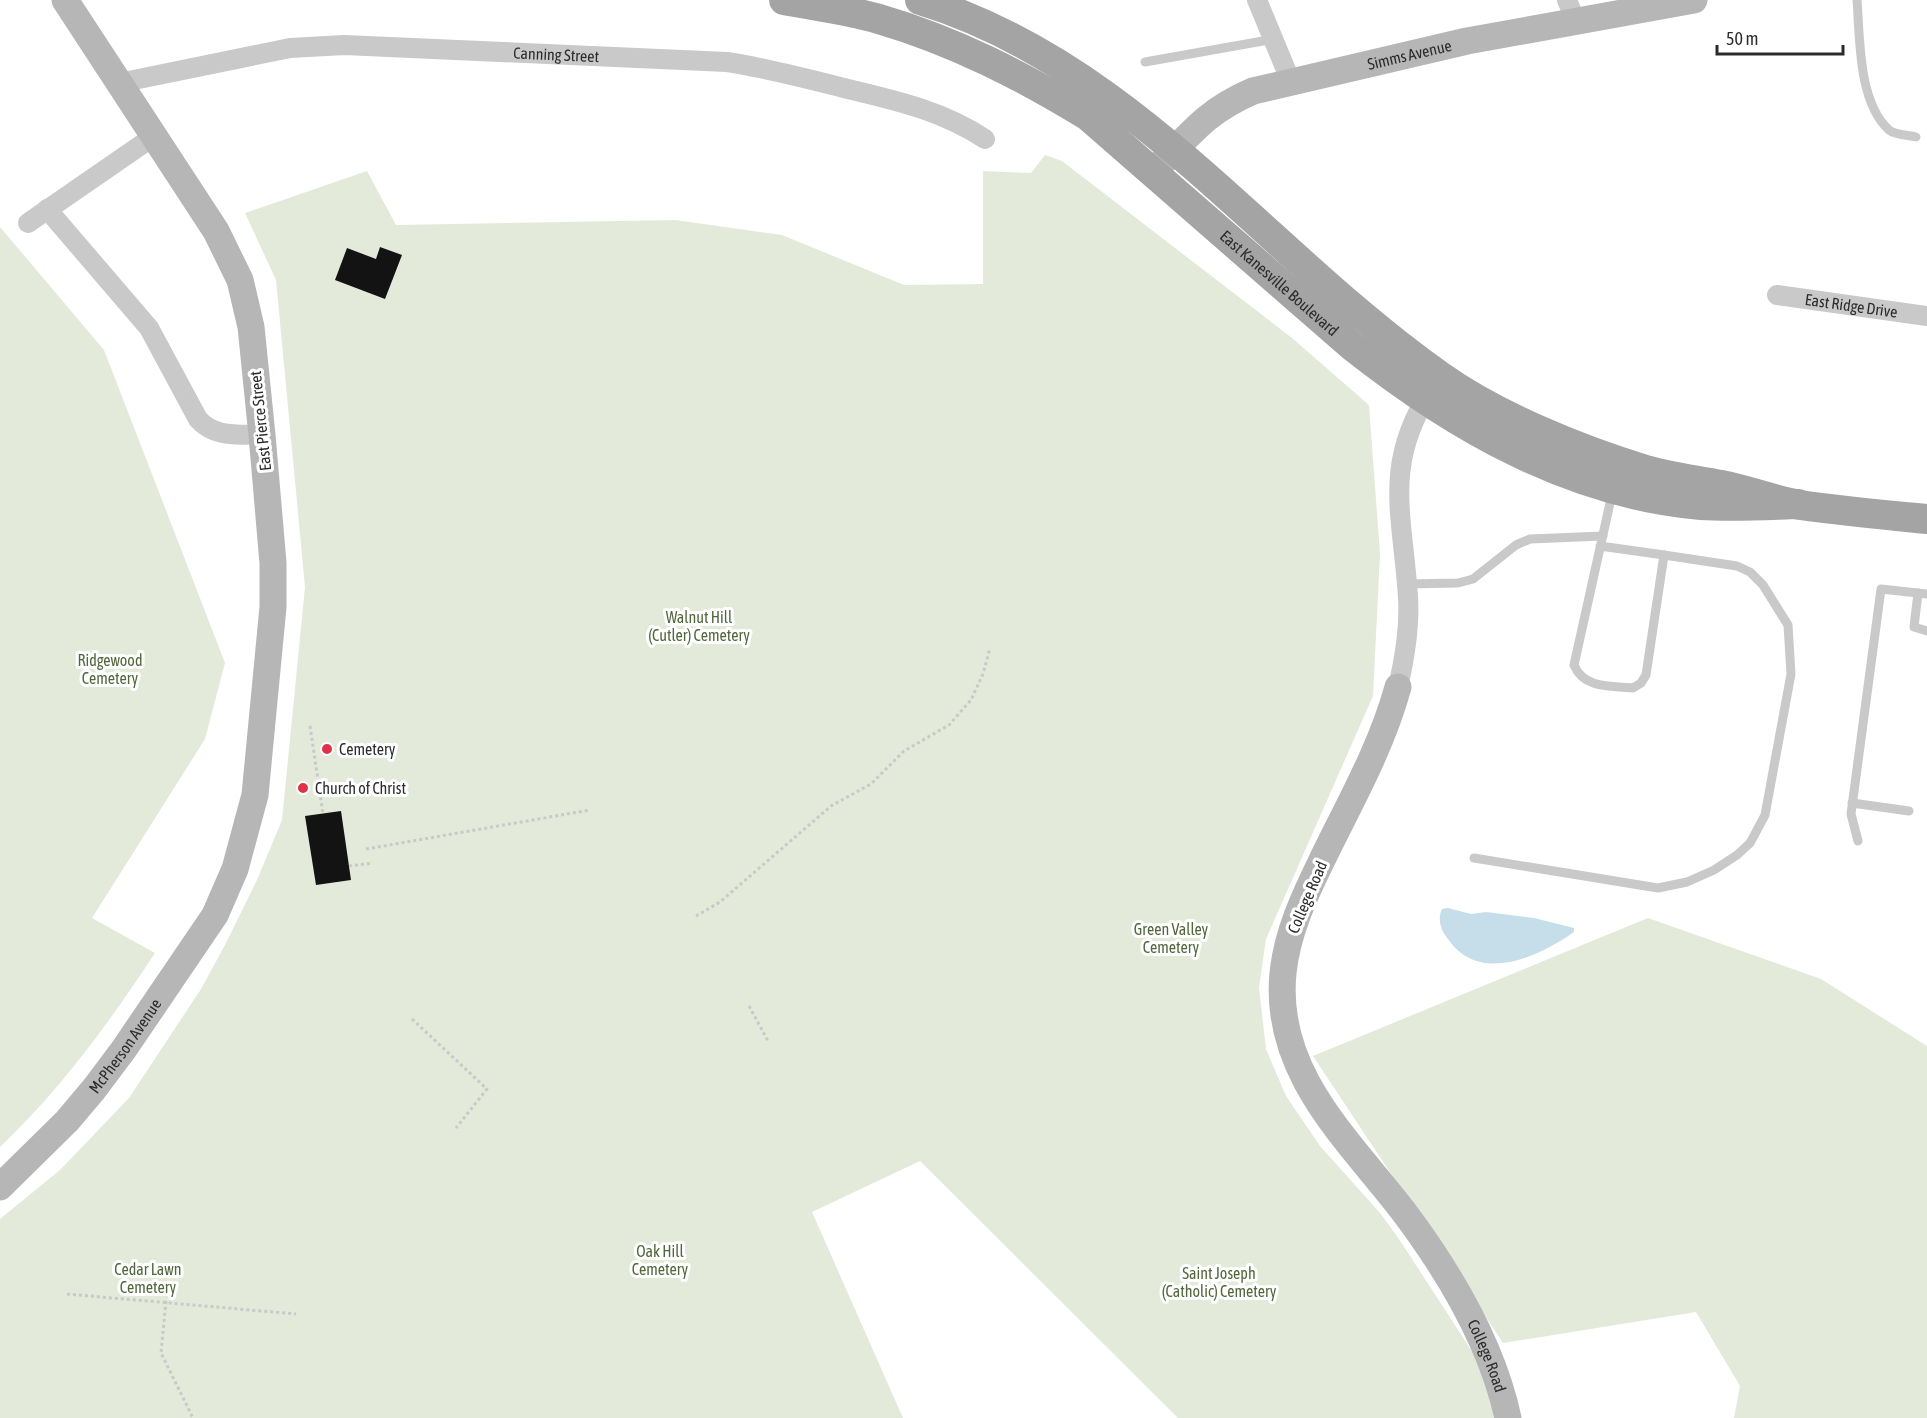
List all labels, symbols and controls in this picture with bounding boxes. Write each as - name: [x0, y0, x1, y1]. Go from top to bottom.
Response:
- scale bar: [1717, 18, 1843, 56]
- text: 50 m: [1726, 28, 1758, 49]
- street label: Simms Avenue: [1366, 36, 1453, 73]
- street label: Canning Street: [513, 44, 600, 65]
- street label: East Kanesville Boulevard: [1217, 227, 1342, 339]
- street label: East Ridge Drive: [1804, 290, 1899, 321]
- street label: East Pierce Street: [246, 370, 274, 472]
- park label: Walnut Hill (Cutler) Cemetery: [648, 608, 750, 645]
- park label: Ridgewood Cemetery: [78, 651, 142, 688]
- place label: Cemetery: [339, 740, 396, 759]
- marker: Cemetery: [320, 742, 334, 756]
- place label: Church of Christ: [315, 779, 406, 797]
- marker: Church of Christ: [296, 781, 310, 795]
- street label: College Road: [1284, 858, 1331, 936]
- park label: Green Valley Cemetery: [1134, 920, 1209, 957]
- street label: McPherson Avenue: [85, 995, 165, 1097]
- park label: Oak Hill Cemetery: [632, 1242, 689, 1279]
- park label: Cedar Lawn Cemetery: [114, 1260, 182, 1297]
- park label: Saint Joseph (Catholic) Cemetery: [1162, 1264, 1277, 1301]
- street label: College Road: [1464, 1316, 1510, 1394]

